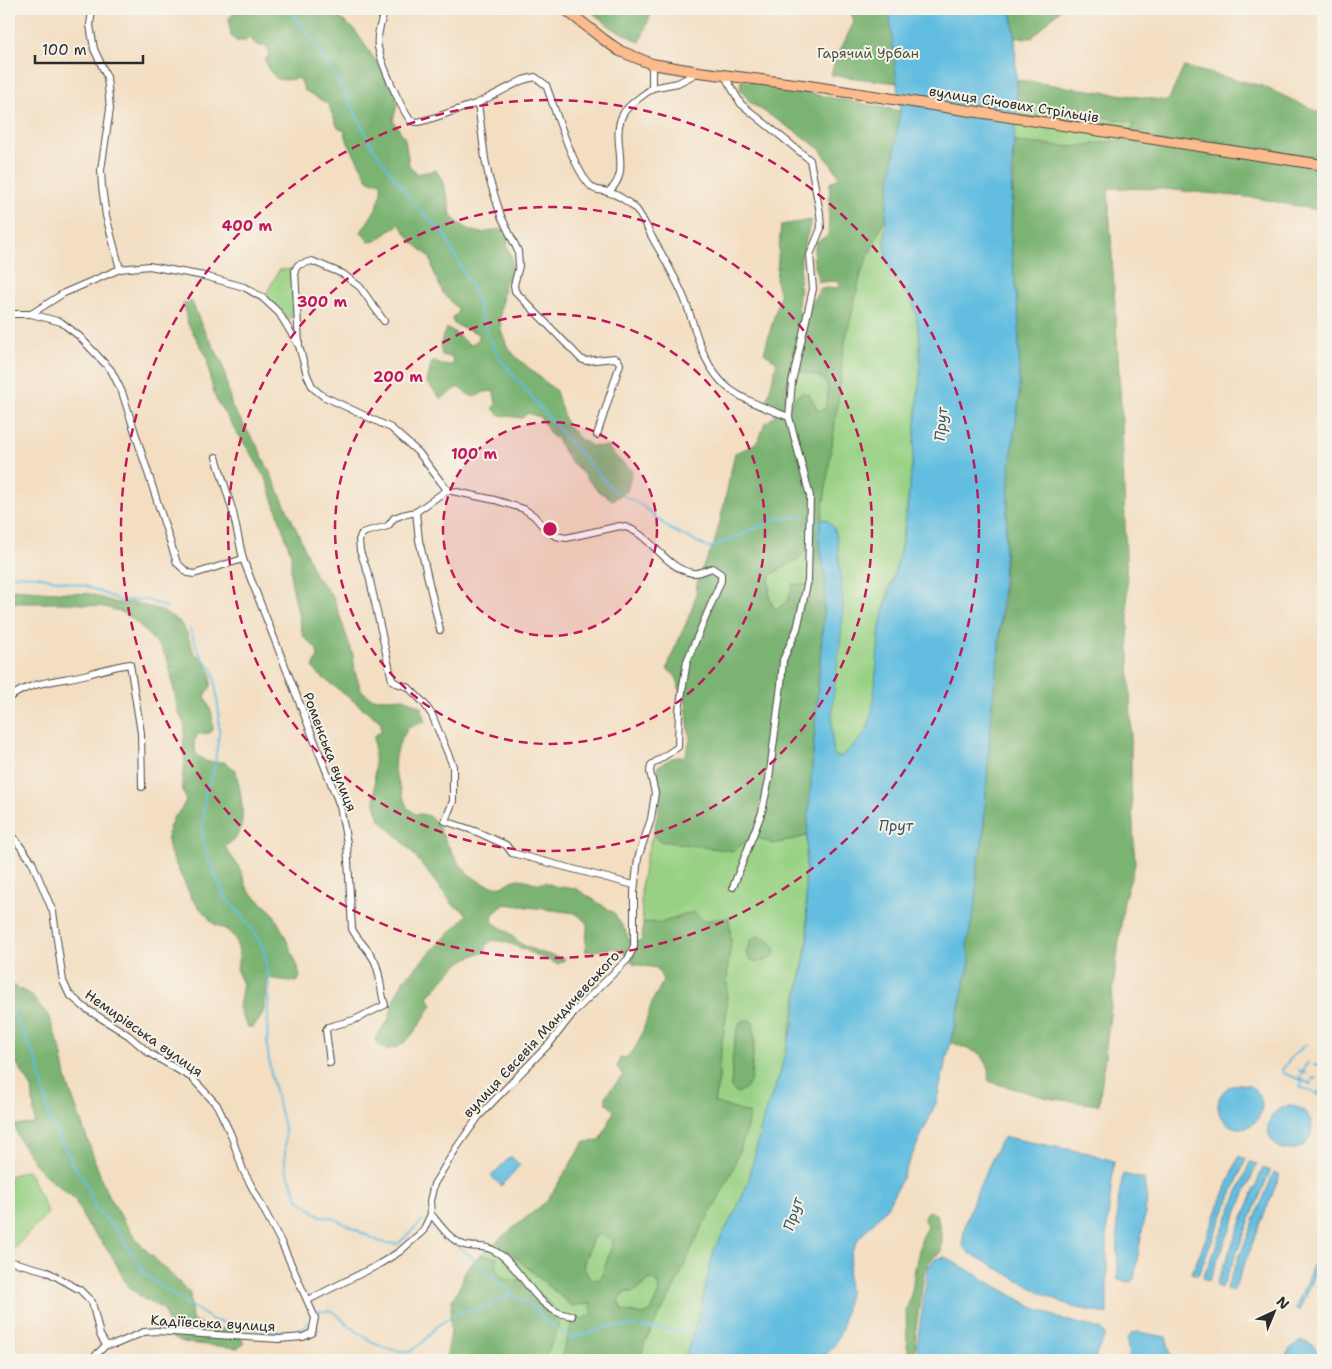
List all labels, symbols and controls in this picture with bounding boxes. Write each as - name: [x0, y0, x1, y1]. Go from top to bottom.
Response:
- scale bar: [35, 32, 142, 64]
- text: 100 m: [42, 40, 87, 60]
- park label: Гарячий Урбан: [817, 44, 919, 62]
- street label: вулиця Січових Стрільців: [928, 82, 1100, 126]
- text: 400 m: [222, 216, 272, 236]
- text: 300 m: [297, 292, 347, 312]
- text: 200 m: [373, 367, 423, 387]
- water label: Прут: [930, 405, 952, 442]
- text: 100 m: [451, 444, 497, 464]
- centre of rings: [541, 520, 559, 538]
- street label: Роменська вулиця: [299, 690, 361, 814]
- water label: Прут: [879, 816, 914, 836]
- street label: вулиця Євсевія Мандичевського: [459, 947, 623, 1121]
- street label: Немирівська вулиця: [81, 985, 207, 1081]
- water label: Прут: [778, 1193, 808, 1233]
- north arrow: [1250, 1286, 1300, 1336]
- text: N: [1273, 1292, 1293, 1313]
- street label: Кадіївська вулиця: [150, 1311, 276, 1335]

